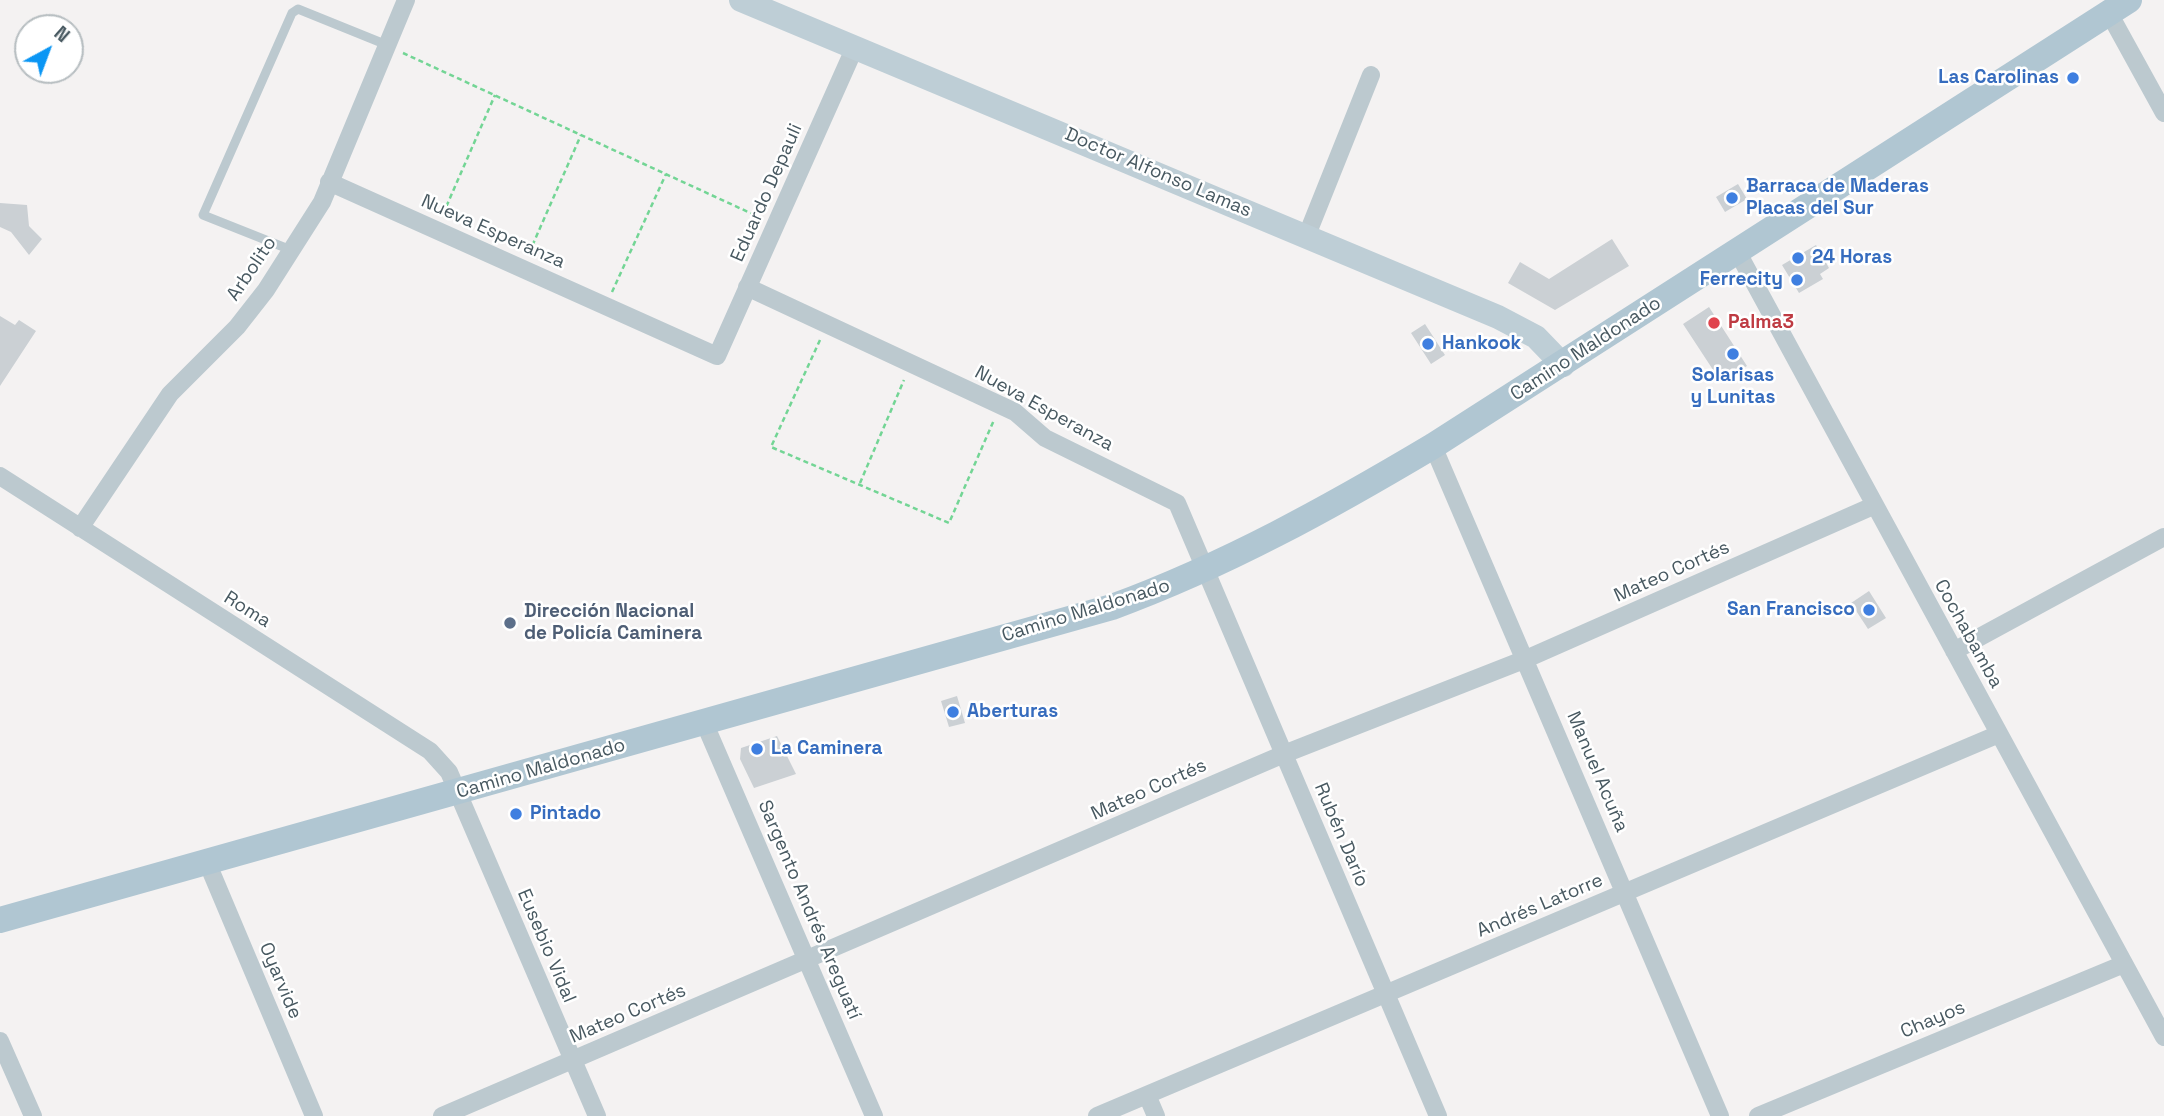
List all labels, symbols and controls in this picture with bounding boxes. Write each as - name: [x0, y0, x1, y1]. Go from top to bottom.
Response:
- north arrow: [14, 14, 84, 84]
- text: N: [49, 21, 75, 48]
- place label: Las Carolinas: [1938, 67, 2059, 89]
- marker: Las Carolinas: [2065, 70, 2081, 86]
- street label: Eduardo Depauli: [726, 120, 808, 266]
- street label: Doctor Alfonso Lamas: [1061, 123, 1255, 223]
- place label: Barraca de Maderas Placas del Sur: [1746, 176, 1929, 220]
- street label: Nueva Esperanza: [417, 190, 569, 274]
- marker: Barraca de Maderas Placas del Sur: [1724, 190, 1740, 206]
- street label: Arbolito: [222, 233, 282, 305]
- place label: 24 Horas: [1812, 247, 1892, 269]
- marker: 24 Horas: [1790, 250, 1806, 266]
- place label: Ferrecity: [1700, 269, 1783, 291]
- marker: Ferrecity: [1789, 272, 1805, 288]
- street label: Camino Maldonado: [1507, 292, 1665, 406]
- place label: Palma3: [1728, 312, 1794, 334]
- marker: Palma3: [1706, 315, 1722, 331]
- place label: Hankook: [1442, 333, 1521, 355]
- marker: Hankook: [1420, 336, 1436, 352]
- marker: Solarisas y Lunitas: [1725, 346, 1741, 362]
- street label: Nueva Esperanza: [971, 361, 1117, 457]
- place label: Solarisas y Lunitas: [1691, 365, 1775, 409]
- street label: Mateo Cortés: [1611, 536, 1733, 608]
- street label: Camino Maldonado: [999, 575, 1173, 647]
- street label: Cochabamba: [1929, 576, 2007, 692]
- street label: Roma: [219, 587, 275, 633]
- place label: San Francisco: [1727, 599, 1855, 621]
- place label: Dirección Nacional de Policía Caminera: [524, 601, 702, 645]
- marker: San Francisco: [1861, 602, 1877, 618]
- marker: Dirección Nacional de Policía Caminera: [502, 615, 518, 631]
- place label: Aberturas: [967, 701, 1058, 723]
- marker: Aberturas: [945, 704, 961, 720]
- street label: Manuel Acuña: [1561, 708, 1633, 836]
- street label: Camino Maldonado: [454, 734, 628, 804]
- place label: La Caminera: [771, 738, 883, 760]
- marker: La Caminera: [749, 741, 765, 757]
- street label: Mateo Cortés: [1088, 754, 1210, 826]
- street label: Rubén Darío: [1309, 780, 1373, 890]
- street label: Sargento Andrés Areguatí: [752, 797, 866, 1023]
- place label: Pintado: [530, 803, 601, 825]
- marker: Pintado: [508, 806, 524, 822]
- street label: Andrés Latorre: [1473, 869, 1607, 943]
- street label: Eusebio Vidal: [512, 886, 580, 1006]
- street label: Oyarvide: [254, 939, 306, 1023]
- street label: Mateo Cortés: [567, 979, 689, 1049]
- street label: Chayos: [1897, 996, 1969, 1044]

